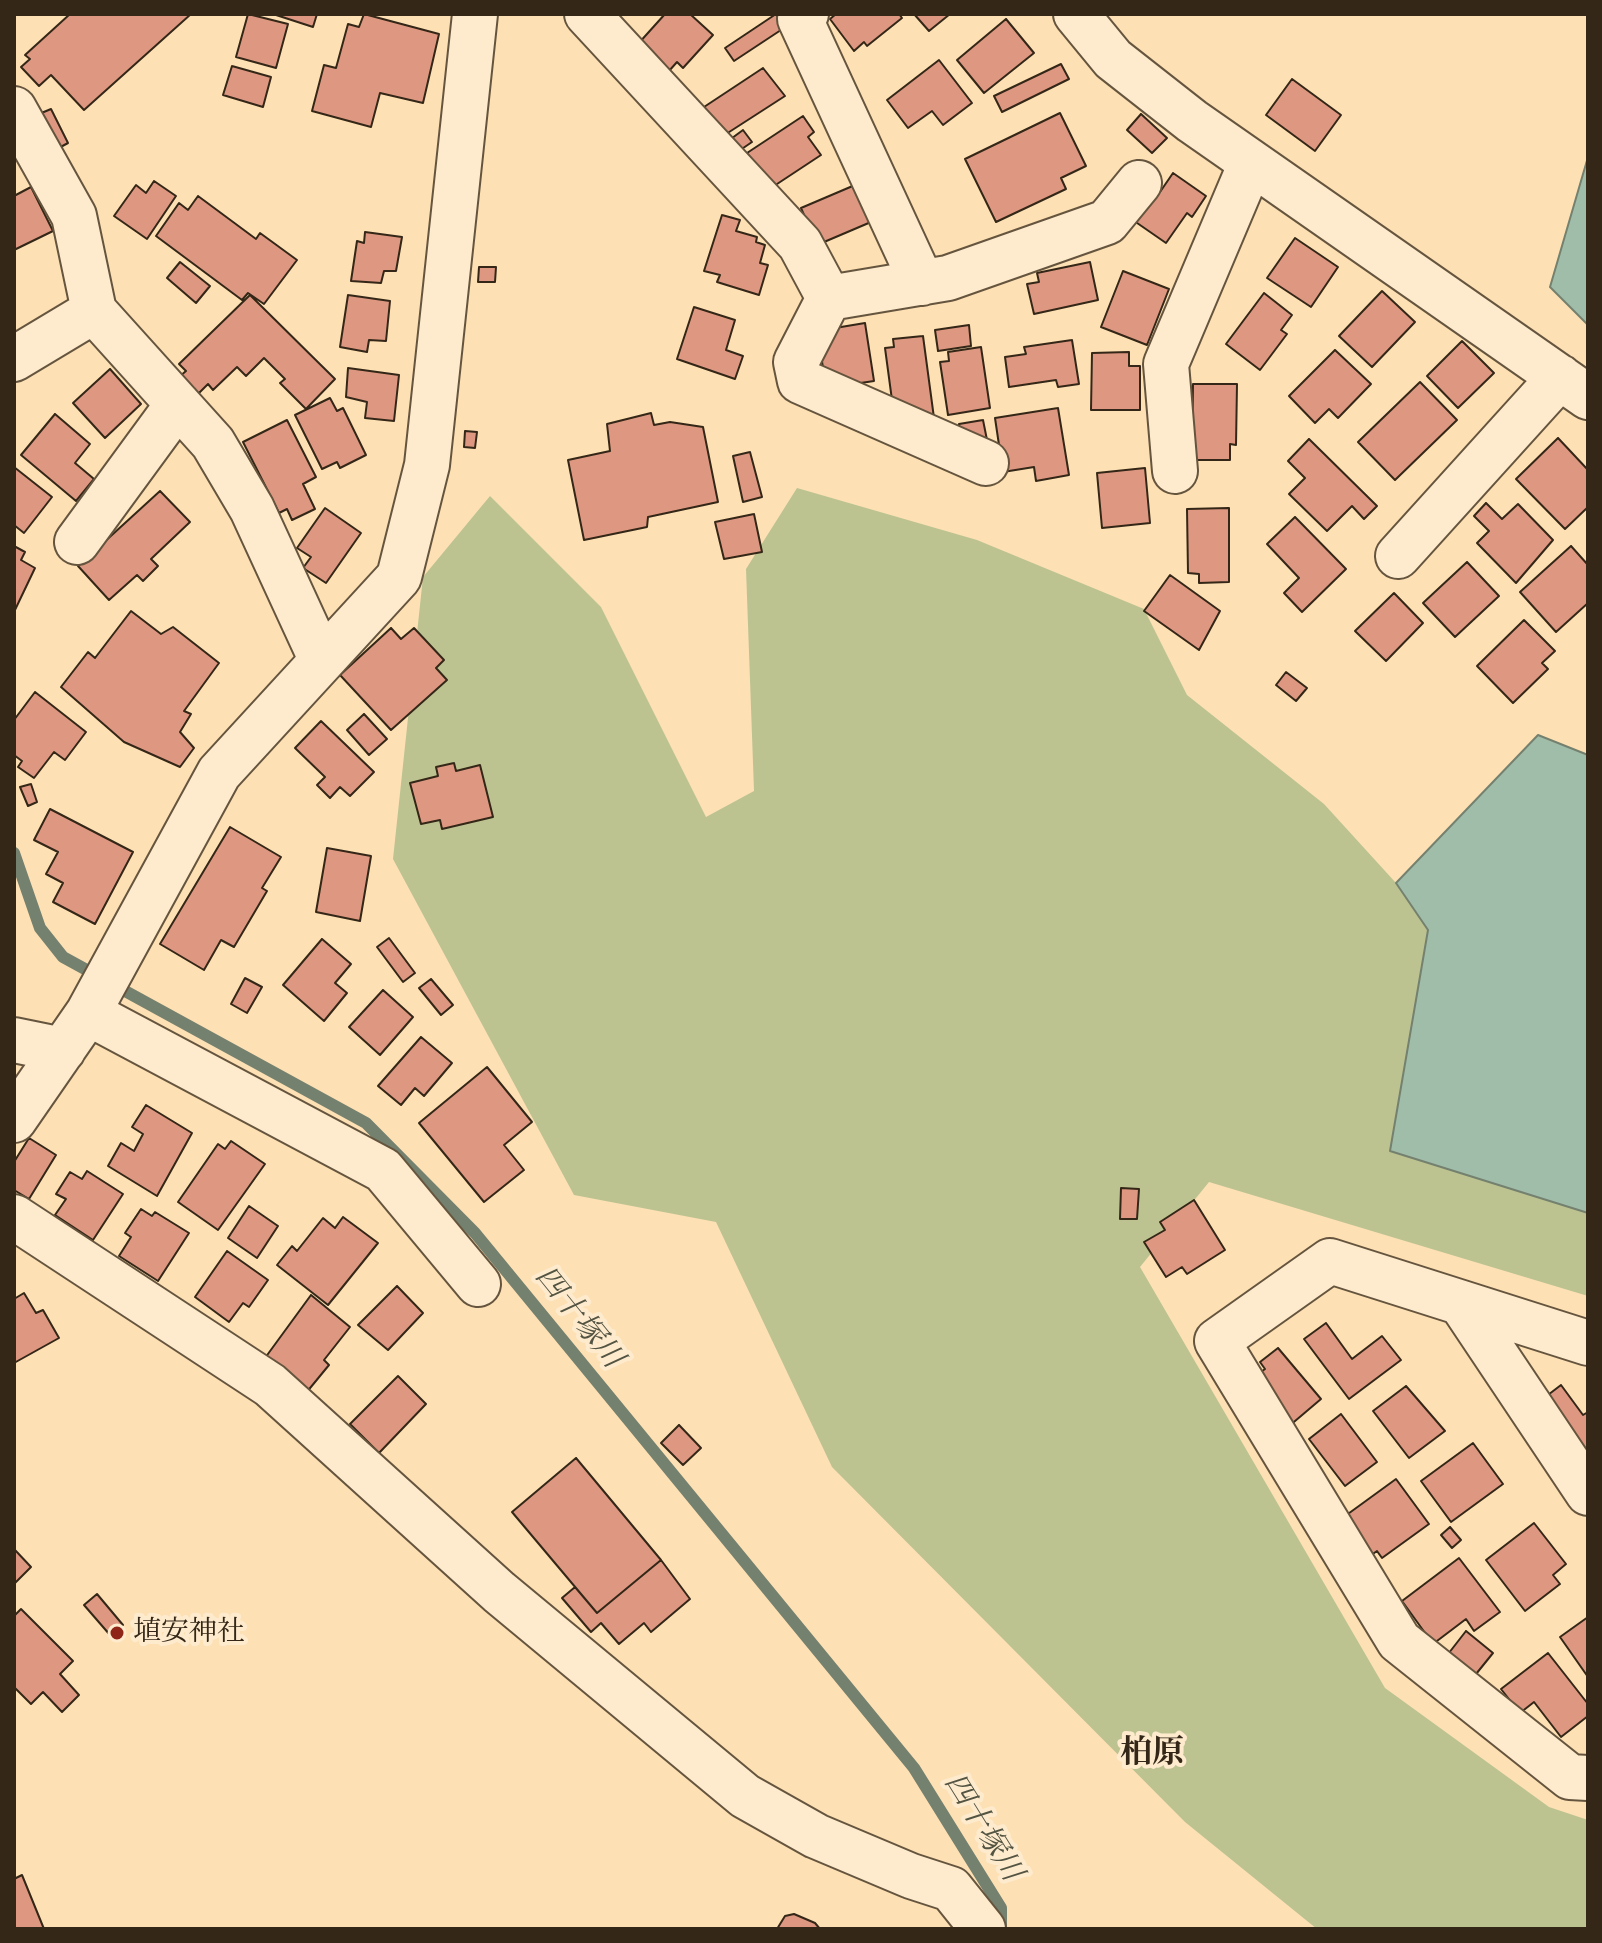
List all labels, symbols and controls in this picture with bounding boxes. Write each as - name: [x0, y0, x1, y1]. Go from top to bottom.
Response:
- water label: 四十塚川: [526, 1260, 630, 1376]
- place label: 埴安神社: [133, 1616, 245, 1650]
- marker: 埴安神社: [108, 1624, 126, 1642]
- district label: 柏原: [1120, 1735, 1184, 1773]
- water label: 四十塚川: [935, 1768, 1029, 1888]

